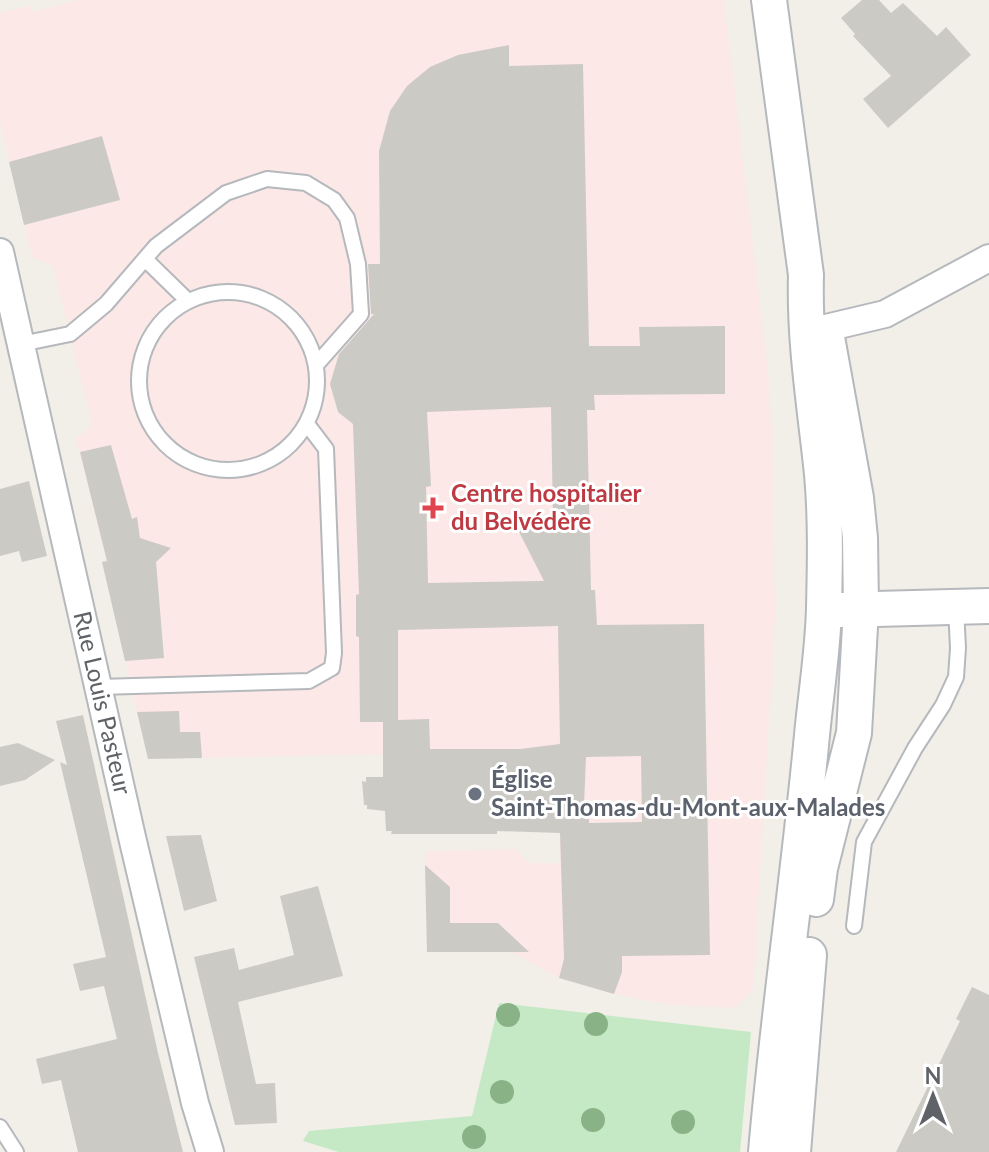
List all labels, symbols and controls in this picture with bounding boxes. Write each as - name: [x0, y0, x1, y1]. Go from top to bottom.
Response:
- place label: Centre hospitalier du Belvédère: [451, 478, 642, 535]
- marker: Centre hospitalier du Belvédère: [422, 497, 444, 519]
- street label: Rue Louis Pasteur: [68, 608, 139, 797]
- place label: Église Saint-Thomas-du-Mont-aux-Malades: [491, 764, 885, 821]
- marker: Église Saint-Thomas-du-Mont-aux-Malades: [466, 785, 484, 803]
- north arrow: [893, 1056, 973, 1136]
- text: N: [925, 1062, 941, 1089]

